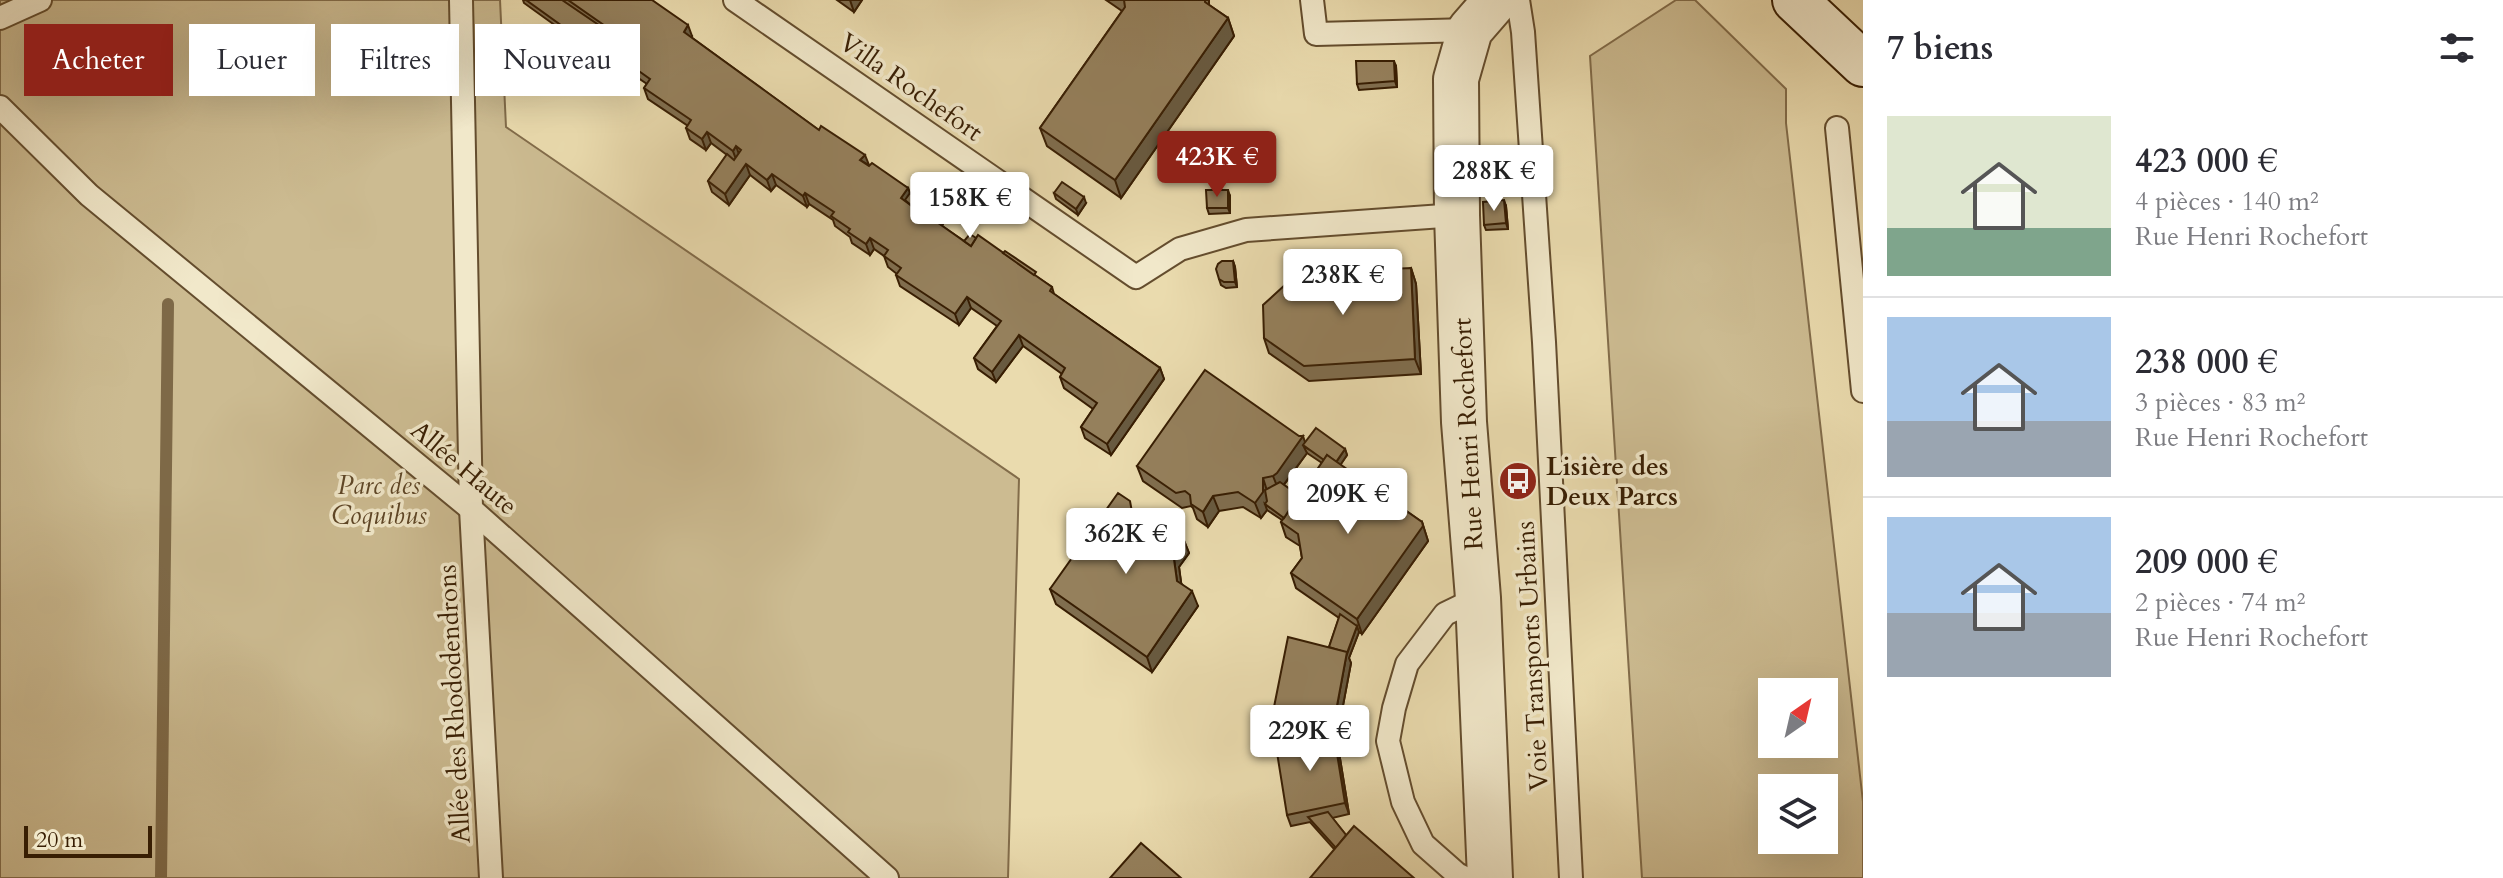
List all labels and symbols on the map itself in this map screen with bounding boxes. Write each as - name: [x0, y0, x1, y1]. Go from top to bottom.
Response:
- street label: Villa Rochefort: [832, 25, 990, 149]
- pin: 423K €: [1152, 131, 1282, 199]
- pin: 288K €: [1429, 145, 1559, 213]
- pin: 158K €: [905, 172, 1035, 240]
- pin: 238K €: [1278, 249, 1408, 317]
- street label: Rue Henri Rochefort: [1444, 317, 1492, 551]
- street label: Allée Haute: [403, 413, 525, 523]
- place label: Lisière des Deux Parcs: [1546, 449, 1678, 514]
- bus stop icon: Lisière des Deux Parcs: [1497, 460, 1539, 502]
- park label: Parc des Coquibus: [331, 468, 427, 533]
- pin: 209K €: [1283, 468, 1413, 536]
- pin: 362K €: [1061, 508, 1191, 576]
- street label: Voie Transports Urbains: [1507, 520, 1557, 792]
- street label: Allée des Rhododendrons: [429, 564, 479, 844]
- north arrow: [1758, 678, 1838, 758]
- pin: 229K €: [1245, 705, 1375, 773]
- scale bar: [24, 822, 152, 858]

